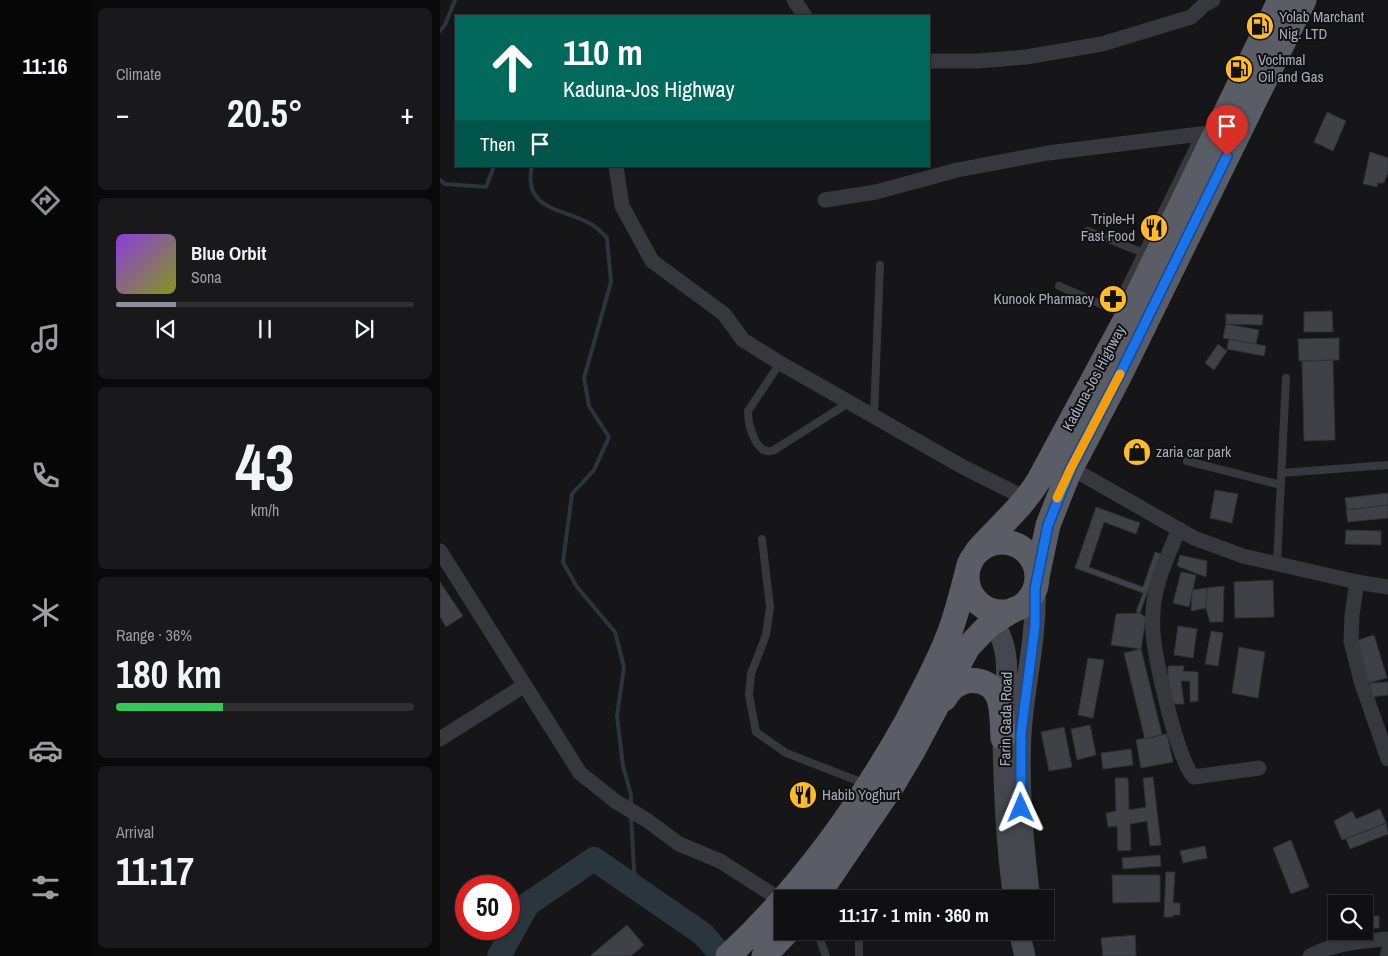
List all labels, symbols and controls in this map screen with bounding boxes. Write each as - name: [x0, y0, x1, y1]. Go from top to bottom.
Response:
- place label: Yolab Marchant Nig. LTD: [1279, 6, 1365, 44]
- fuel station icon: Yolab Marchant Nig. LTD: [1245, 11, 1275, 41]
- text: 110 m: [563, 29, 643, 76]
- icon: ahead: [480, 35, 545, 100]
- place label: Vochmal Oil and Gas: [1258, 49, 1324, 87]
- text: 11:16: [22, 51, 68, 81]
- fuel station icon: Vochmal Oil and Gas: [1224, 54, 1254, 84]
- text: Climate: [116, 63, 161, 85]
- text: Kaduna-Jos Highway: [563, 74, 734, 104]
- text: 20.5°: [227, 88, 303, 139]
- text: −: [116, 95, 129, 133]
- text: +: [401, 95, 414, 133]
- pin: [1206, 105, 1248, 156]
- icon: arrive: [1213, 112, 1241, 140]
- icon: arrive: [526, 130, 554, 158]
- text: Then: [480, 131, 516, 157]
- icon: directions: [28, 183, 63, 218]
- place label: Triple-H Fast Food: [1081, 208, 1135, 246]
- restaurant icon: Triple-H Fast Food: [1139, 213, 1169, 243]
- text: Blue Orbit: [191, 240, 266, 266]
- text: Sona: [191, 266, 222, 288]
- pharmacy icon: Kunook Pharmacy: [1098, 284, 1128, 314]
- place label: Kunook Pharmacy: [993, 288, 1095, 309]
- icon: previous: [152, 315, 180, 343]
- icon: pause: [251, 315, 279, 343]
- icon: next: [350, 315, 378, 343]
- street label: Kaduna-Jos Highway: [1057, 320, 1131, 434]
- icon: music: [28, 321, 63, 356]
- text: 43: [235, 423, 295, 510]
- shop icon: zaria car park: [1122, 437, 1152, 467]
- place label: zaria car park: [1156, 441, 1232, 462]
- icon: phone: [28, 458, 63, 493]
- text: km/h: [251, 499, 279, 521]
- icon: climate: [28, 595, 63, 630]
- text: Range · 36%: [116, 624, 192, 646]
- text: 180 km: [116, 649, 222, 700]
- street label: Farin Gada Road: [994, 672, 1017, 766]
- icon: car: [28, 733, 63, 768]
- restaurant icon: Habib Yoghurt: [788, 780, 818, 810]
- position arrow: [994, 781, 1046, 833]
- place label: Habib Yoghurt: [822, 784, 901, 805]
- text: Arrival: [116, 821, 154, 843]
- text: 11:17: [116, 846, 194, 897]
- icon: filters: [28, 870, 63, 905]
- speed limit sign: 50: [455, 875, 520, 940]
- map controls: [1328, 895, 1373, 940]
- button: search: [1328, 895, 1373, 940]
- text: 11:17 · 1 min · 360 m: [839, 902, 989, 928]

